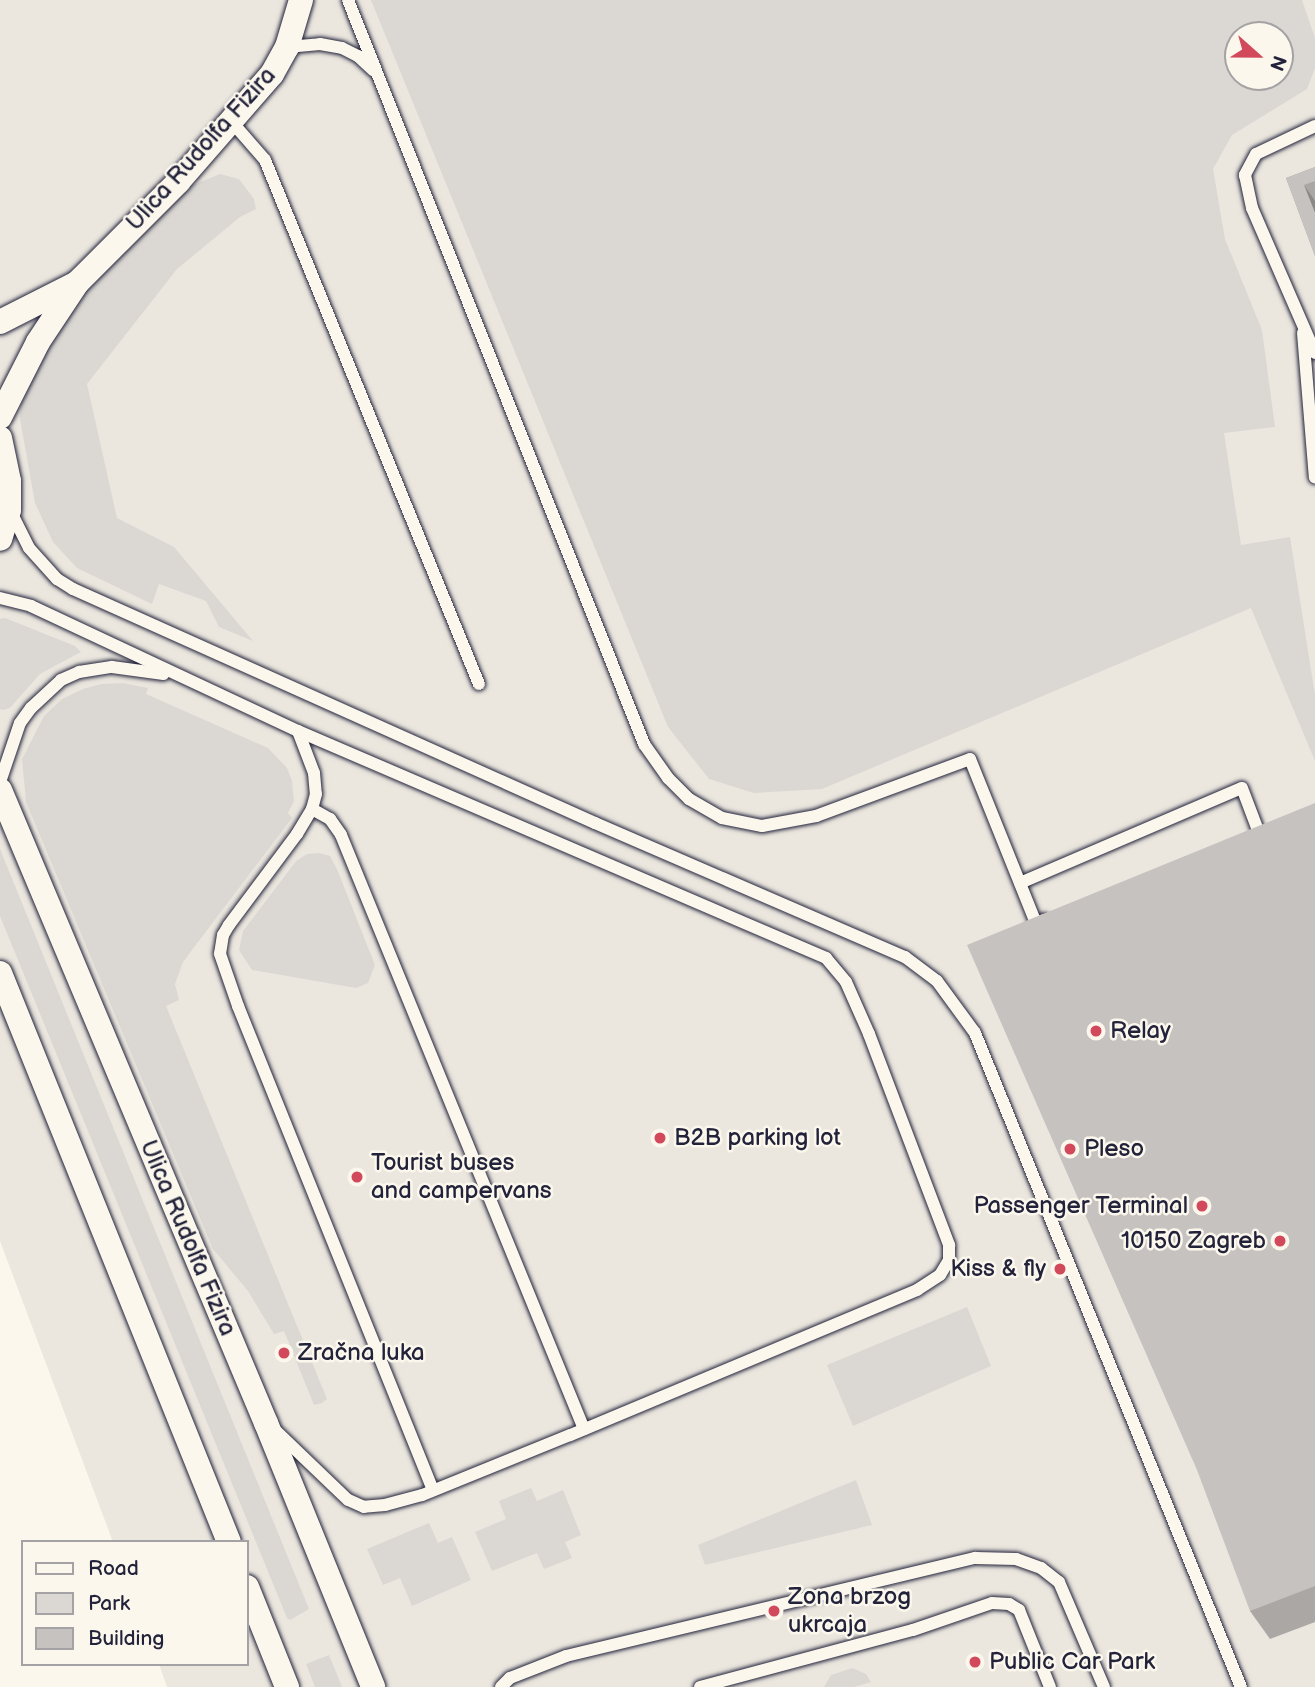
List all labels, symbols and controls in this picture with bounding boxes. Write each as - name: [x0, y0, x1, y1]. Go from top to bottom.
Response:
- north arrow: [1224, 21, 1294, 91]
- text: N: [1264, 52, 1291, 74]
- street label: Ulica Rudolfa Fizira: [120, 61, 282, 237]
- place label: Relay: [1110, 1017, 1171, 1045]
- marker: Relay: [1088, 1023, 1104, 1039]
- place label: B2B parking lot: [674, 1124, 841, 1152]
- marker: B2B parking lot: [652, 1130, 668, 1146]
- place label: Pleso: [1084, 1135, 1144, 1163]
- street label: Ulica Rudolfa Fizira: [134, 1136, 242, 1340]
- marker: Pleso: [1062, 1141, 1078, 1157]
- place label: Tourist buses and campervans: [371, 1149, 552, 1205]
- marker: Tourist buses and campervans: [349, 1169, 365, 1185]
- place label: Passenger Terminal: [973, 1192, 1188, 1220]
- marker: Passenger Terminal: [1194, 1198, 1210, 1214]
- place label: 10150 Zagreb: [1121, 1227, 1266, 1255]
- marker: 10150 Zagreb: [1272, 1233, 1288, 1249]
- place label: Kiss & fly: [950, 1255, 1046, 1283]
- marker: Kiss & fly: [1052, 1261, 1068, 1277]
- place label: Zračna luka: [298, 1339, 425, 1367]
- marker: Zračna luka: [276, 1345, 292, 1361]
- legend: [21, 1540, 248, 1666]
- text: Road: [88, 1556, 139, 1581]
- place label: Zona brzog ukrcaja: [788, 1583, 911, 1639]
- text: Park: [88, 1591, 130, 1616]
- marker: Zona brzog ukrcaja: [766, 1603, 782, 1619]
- text: Building: [88, 1626, 164, 1651]
- place label: Public Car Park: [989, 1648, 1155, 1676]
- marker: Public Car Park: [967, 1654, 983, 1670]

